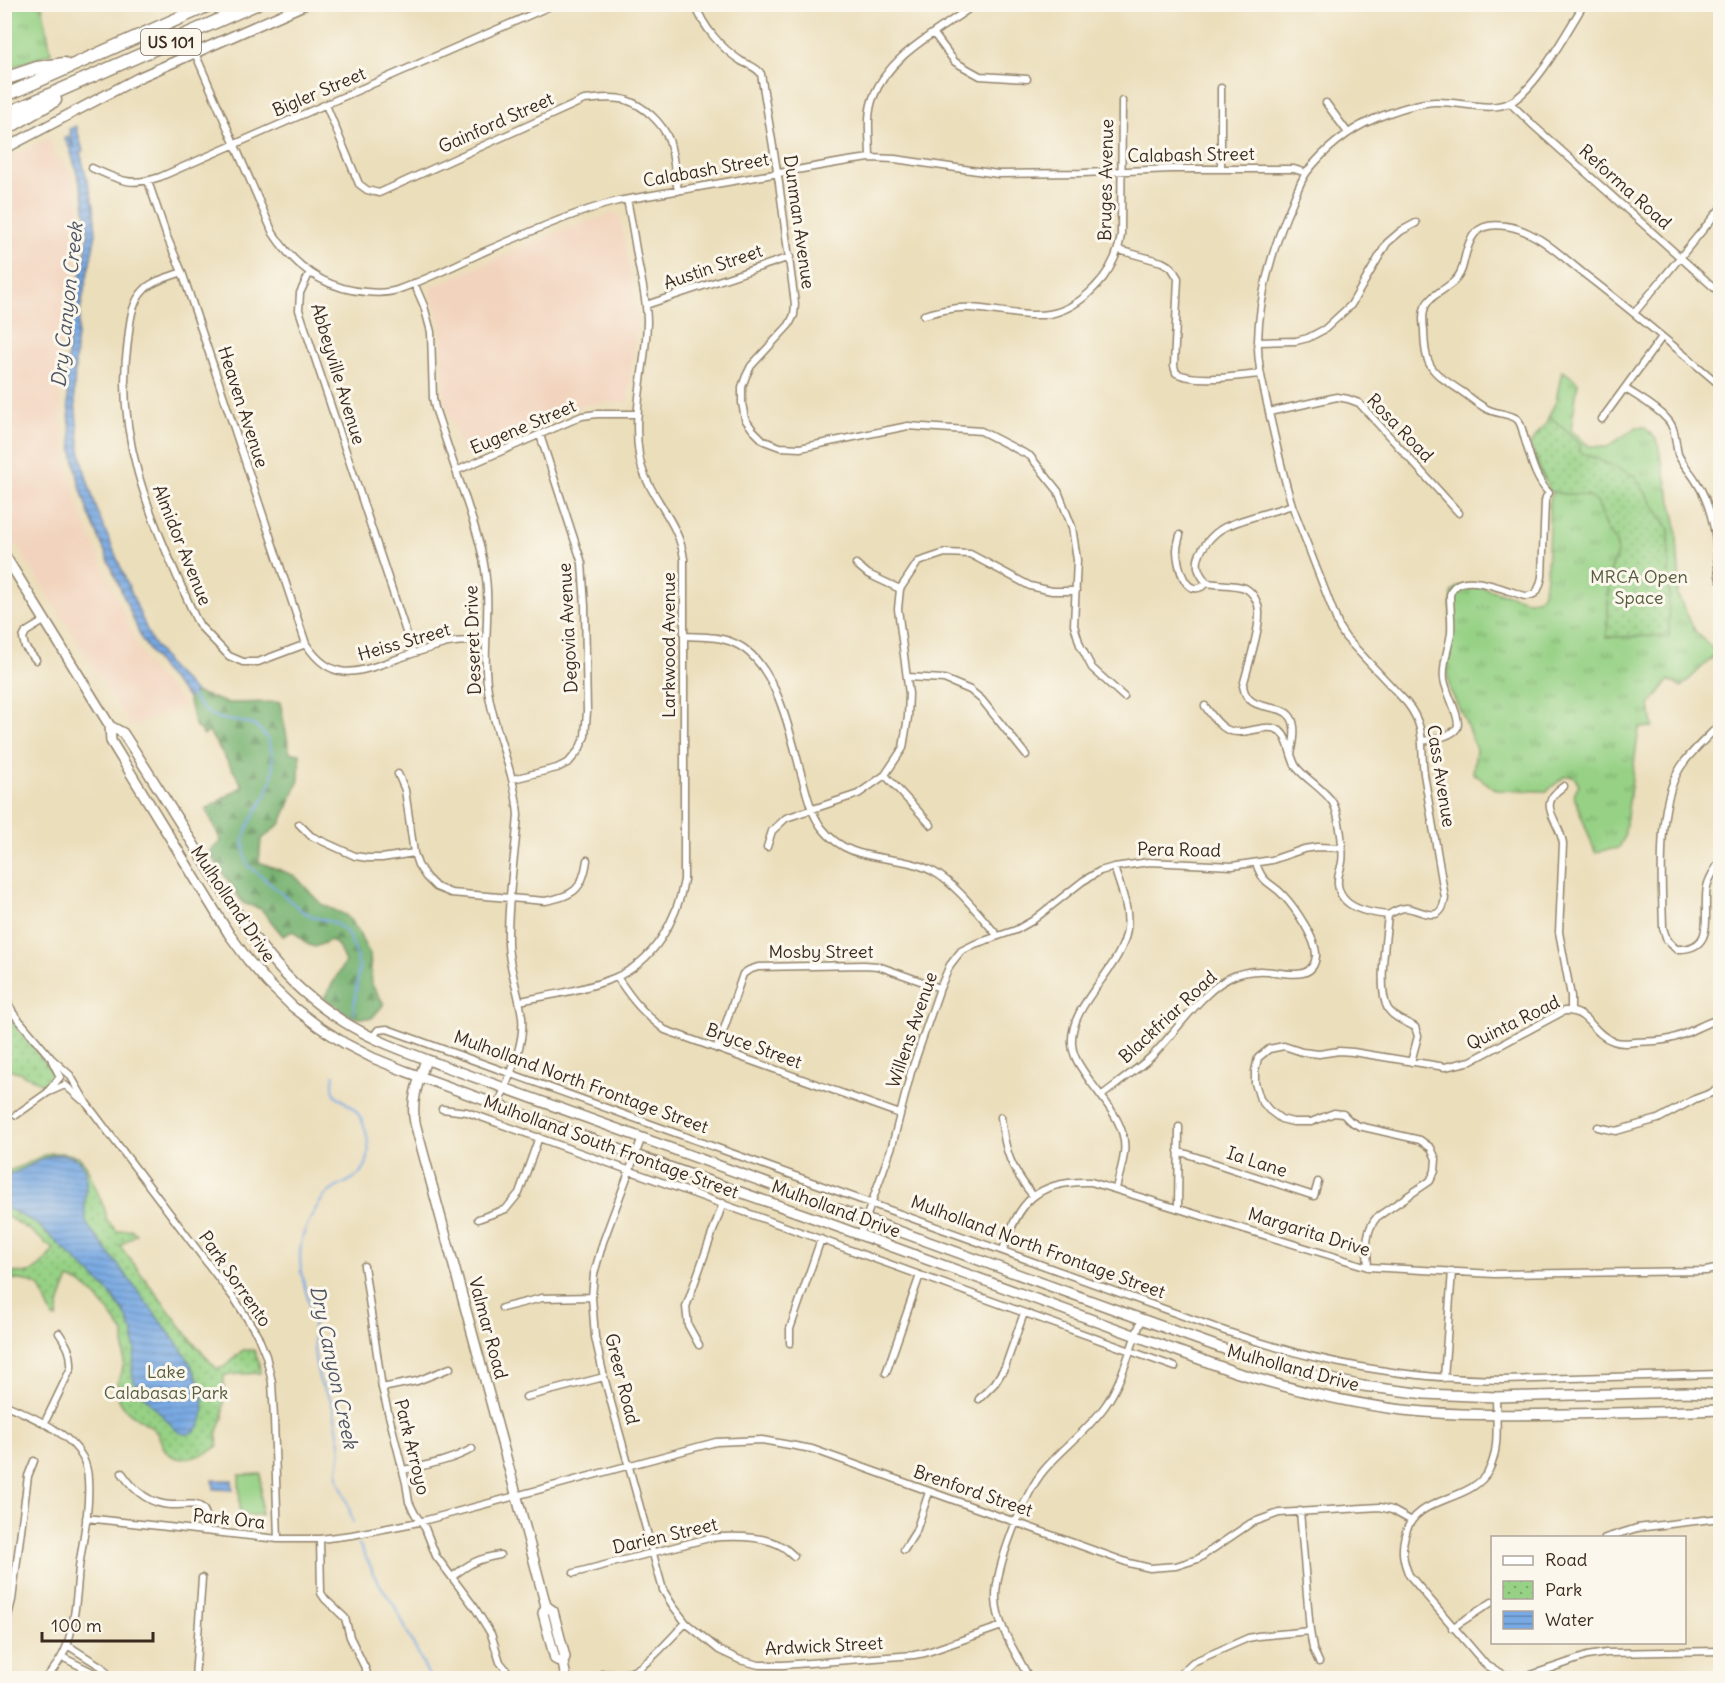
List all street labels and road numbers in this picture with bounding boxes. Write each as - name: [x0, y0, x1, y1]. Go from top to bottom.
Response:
- road number: US 101: [141, 29, 201, 55]
- street label: Bigler Street: [269, 62, 369, 122]
- street label: Gainford Street: [435, 87, 557, 158]
- street label: Bruges Avenue: [1093, 119, 1118, 241]
- street label: Reforma Road: [1574, 139, 1677, 234]
- street label: Calabash Street: [1127, 142, 1255, 167]
- street label: Calabash Street: [641, 147, 771, 192]
- street label: Dunman Avenue: [779, 154, 820, 290]
- street label: Austin Street: [660, 239, 765, 294]
- street label: Abbeyville Avenue: [306, 300, 371, 447]
- street label: Heaven Avenue: [213, 343, 274, 470]
- street label: Rosa Road: [1362, 389, 1439, 467]
- street label: Eugene Street: [466, 394, 579, 459]
- street label: Almidor Avenue: [148, 481, 217, 608]
- street label: Degovia Avenue: [553, 562, 582, 694]
- street label: Larkwood Avenue: [657, 572, 680, 718]
- street label: Deseret Drive: [459, 585, 486, 695]
- street label: Heiss Street: [355, 617, 453, 666]
- street label: Cass Avenue: [1422, 723, 1461, 829]
- street label: Pera Road: [1137, 837, 1221, 862]
- street label: Mulholland Drive: [186, 841, 281, 966]
- street label: Mosby Street: [768, 940, 874, 963]
- street label: Blackfriar Road: [1114, 965, 1222, 1068]
- street label: Willens Avenue: [881, 969, 942, 1091]
- street label: Quinta Road: [1462, 990, 1564, 1055]
- street label: Bryce Street: [703, 1018, 805, 1073]
- street label: Mulholland North Frontage Street: [451, 1025, 711, 1138]
- street label: Mulholland South Frontage Street: [480, 1090, 742, 1203]
- street label: Ia Lane: [1224, 1141, 1290, 1182]
- street label: Mulholland Drive: [768, 1175, 904, 1243]
- street label: Mulholland North Frontage Street: [908, 1190, 1168, 1303]
- street label: Margarita Drive: [1245, 1202, 1373, 1261]
- street label: Park Sorrento: [194, 1226, 277, 1331]
- street label: Valmar Road: [464, 1274, 513, 1382]
- street label: Greer Road: [600, 1331, 645, 1427]
- street label: Mulholland Drive: [1225, 1339, 1362, 1396]
- street label: Park Arroyo: [389, 1397, 435, 1497]
- street label: Brenford Street: [911, 1459, 1036, 1522]
- street label: Park Ora: [192, 1503, 266, 1534]
- street label: Darien Street: [610, 1512, 720, 1559]
- street label: Ardwick Street: [764, 1631, 884, 1660]

